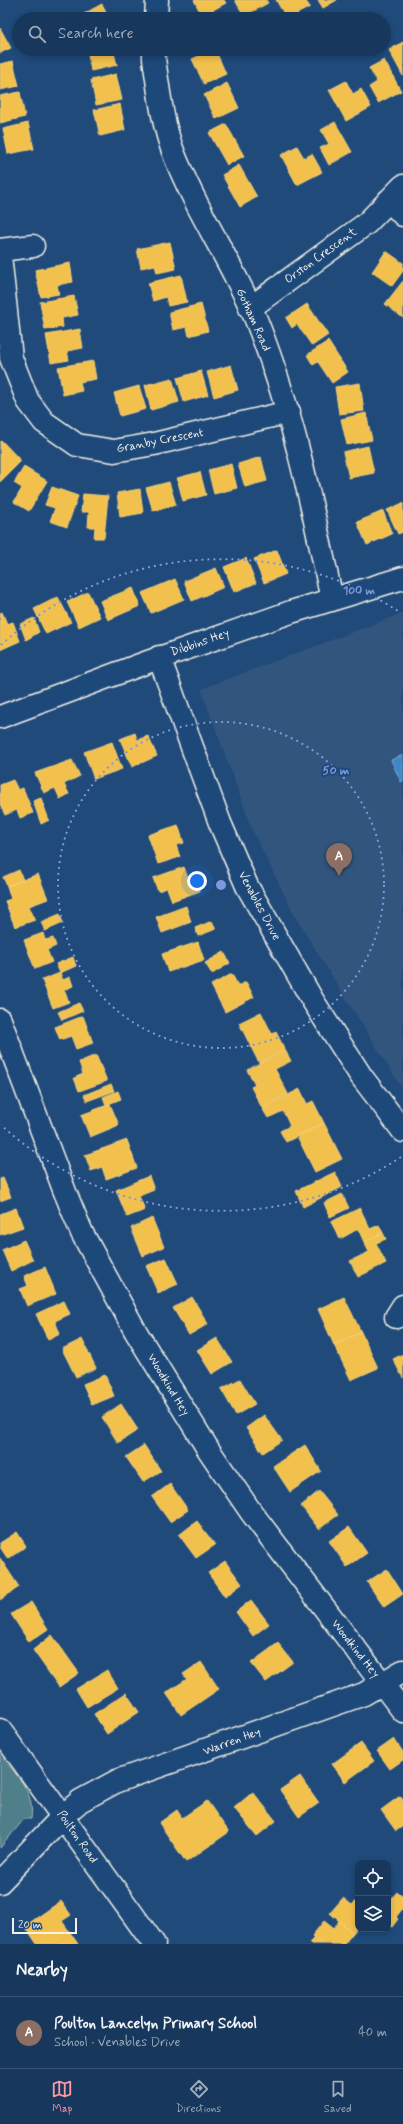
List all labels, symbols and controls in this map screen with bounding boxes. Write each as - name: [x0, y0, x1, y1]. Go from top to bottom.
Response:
- search box: [12, 12, 391, 56]
- icon: search: [26, 23, 48, 45]
- text: Search here: [58, 24, 134, 44]
- street label: Orston Crescent: [282, 224, 360, 288]
- street label: Gotham Road: [232, 286, 274, 354]
- street label: Granby Crescent: [115, 425, 205, 457]
- text: 100 m: [343, 583, 376, 599]
- street label: Dibbins Hey: [168, 625, 232, 661]
- text: 50 m: [323, 763, 350, 779]
- pin: A: [326, 843, 352, 876]
- street label: Venables Drive: [234, 869, 284, 943]
- your location: [187, 871, 207, 891]
- centre of rings: [214, 878, 228, 892]
- street label: Woodkind Hey: [143, 1351, 193, 1419]
- street label: Woodkind Hey: [327, 1617, 383, 1682]
- street label: Warren Hey: [201, 1724, 263, 1760]
- street label: Poulton Road: [53, 1807, 101, 1867]
- map controls: [355, 1860, 391, 1932]
- button: locate: [355, 1860, 391, 1896]
- button: layers: [355, 1896, 391, 1932]
- scale bar: [12, 1916, 77, 1935]
- text: 20 m: [18, 1918, 41, 1932]
- text: Nearby: [16, 1959, 68, 1981]
- text: Poulton Lancelyn Primary School: [54, 2014, 257, 2034]
- text: A: [25, 2024, 33, 2041]
- text: 40 m: [358, 2024, 387, 2041]
- text: School · Venables Drive: [54, 2034, 180, 2051]
- tab: Map: [51, 2078, 73, 2116]
- tab: Directions: [176, 2078, 221, 2116]
- tab: Saved: [324, 2078, 352, 2116]

